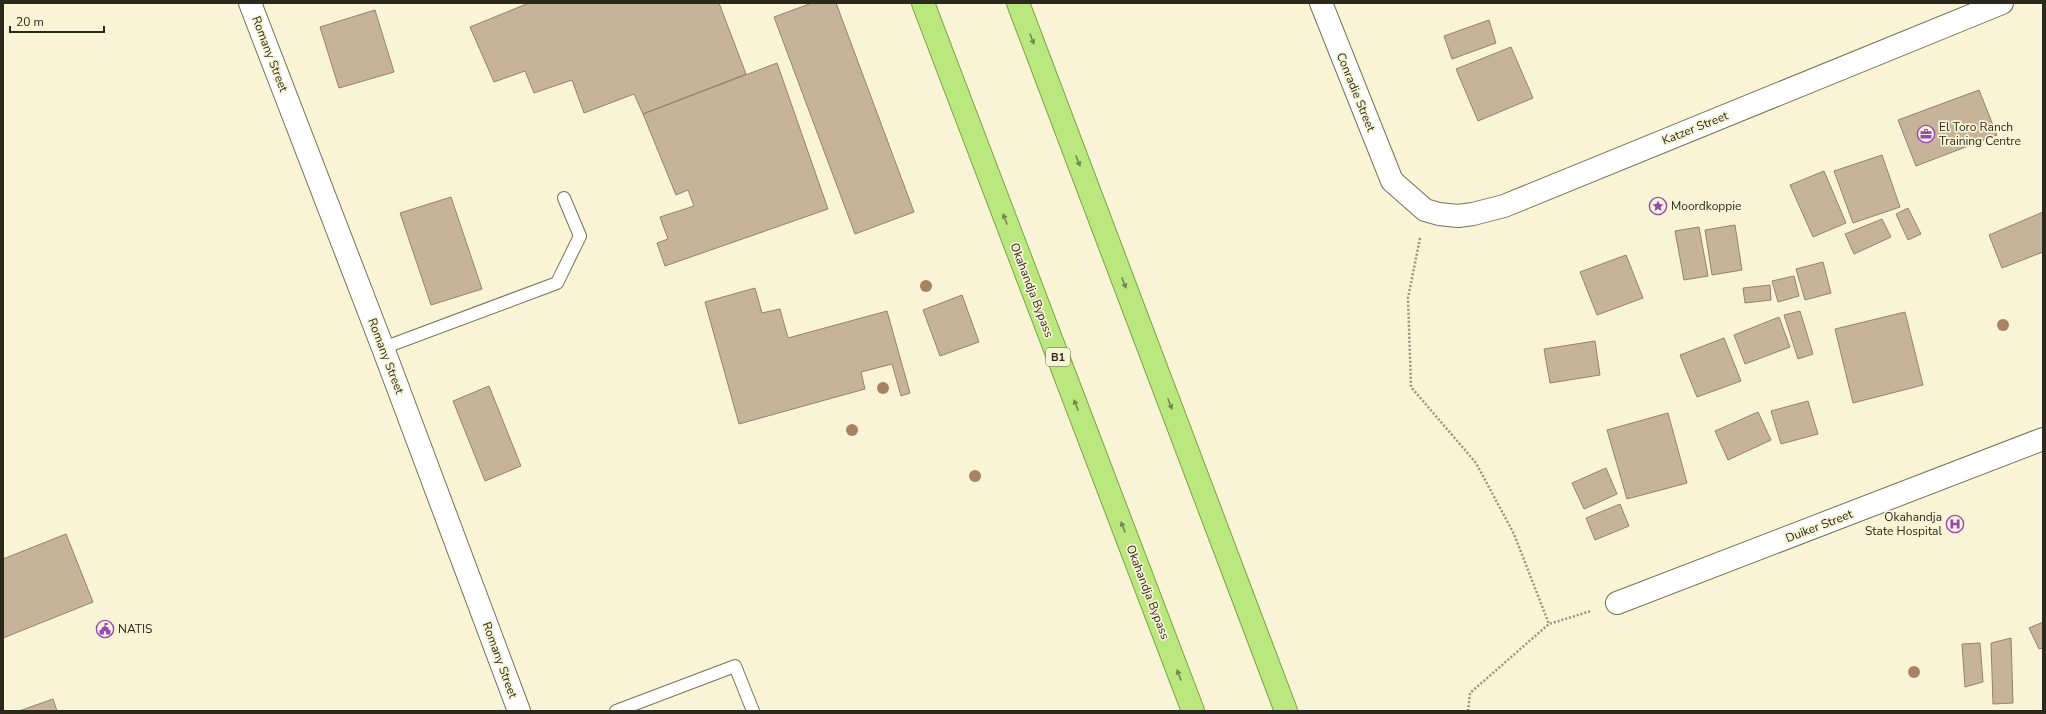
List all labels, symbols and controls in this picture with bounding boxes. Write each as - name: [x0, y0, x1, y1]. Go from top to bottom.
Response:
- scale bar: [10, 8, 104, 34]
- text: 20 m: [16, 14, 44, 30]
- street label: Romany Street: [248, 14, 292, 95]
- one-way arrow: [1029, 34, 1035, 46]
- street label: Conradie Street: [1333, 50, 1379, 135]
- street label: Katzer Street: [1660, 107, 1731, 149]
- place label: El Toro Ranch Training Centre: [1939, 119, 2021, 149]
- office icon: El Toro Ranch Training Centre: [1916, 124, 1936, 144]
- one-way arrow: [1075, 156, 1081, 168]
- place icon: Moordkoppie: [1648, 196, 1668, 216]
- place label: Moordkoppie: [1671, 198, 1742, 214]
- one-way arrow: [1002, 212, 1008, 224]
- street label: Okahandja Bypass: [1007, 240, 1057, 340]
- one-way arrow: [1121, 277, 1127, 289]
- street label: Romany Street: [364, 316, 408, 397]
- road number: B1: [1046, 348, 1070, 366]
- one-way arrow: [1073, 399, 1079, 411]
- one-way arrow: [1167, 399, 1173, 411]
- street label: Duiker Street: [1783, 506, 1856, 546]
- place label: Okahandja State Hospital: [1865, 509, 1942, 539]
- hospital icon: Okahandja State Hospital: [1945, 514, 1965, 534]
- one-way arrow: [1119, 520, 1125, 532]
- street label: Okahandja Bypass: [1123, 542, 1173, 642]
- public building icon: NATIS: [95, 619, 115, 639]
- street label: Romany Street: [479, 620, 521, 701]
- place label: NATIS: [118, 621, 152, 637]
- one-way arrow: [1176, 668, 1182, 680]

